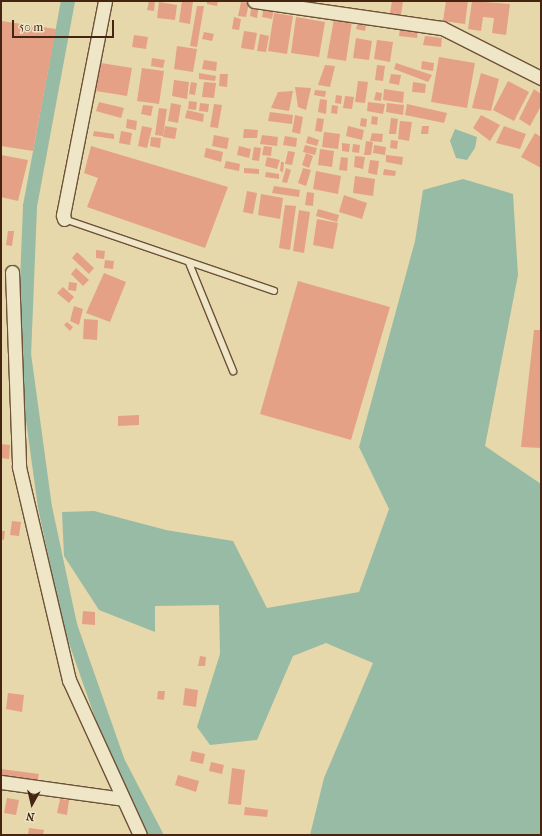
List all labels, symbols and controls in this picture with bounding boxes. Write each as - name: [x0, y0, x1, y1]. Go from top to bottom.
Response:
- scale bar: [14, 12, 116, 38]
- text: 50 m: [19, 20, 43, 34]
- north arrow: [12, 784, 52, 824]
- text: N: [25, 809, 35, 823]

